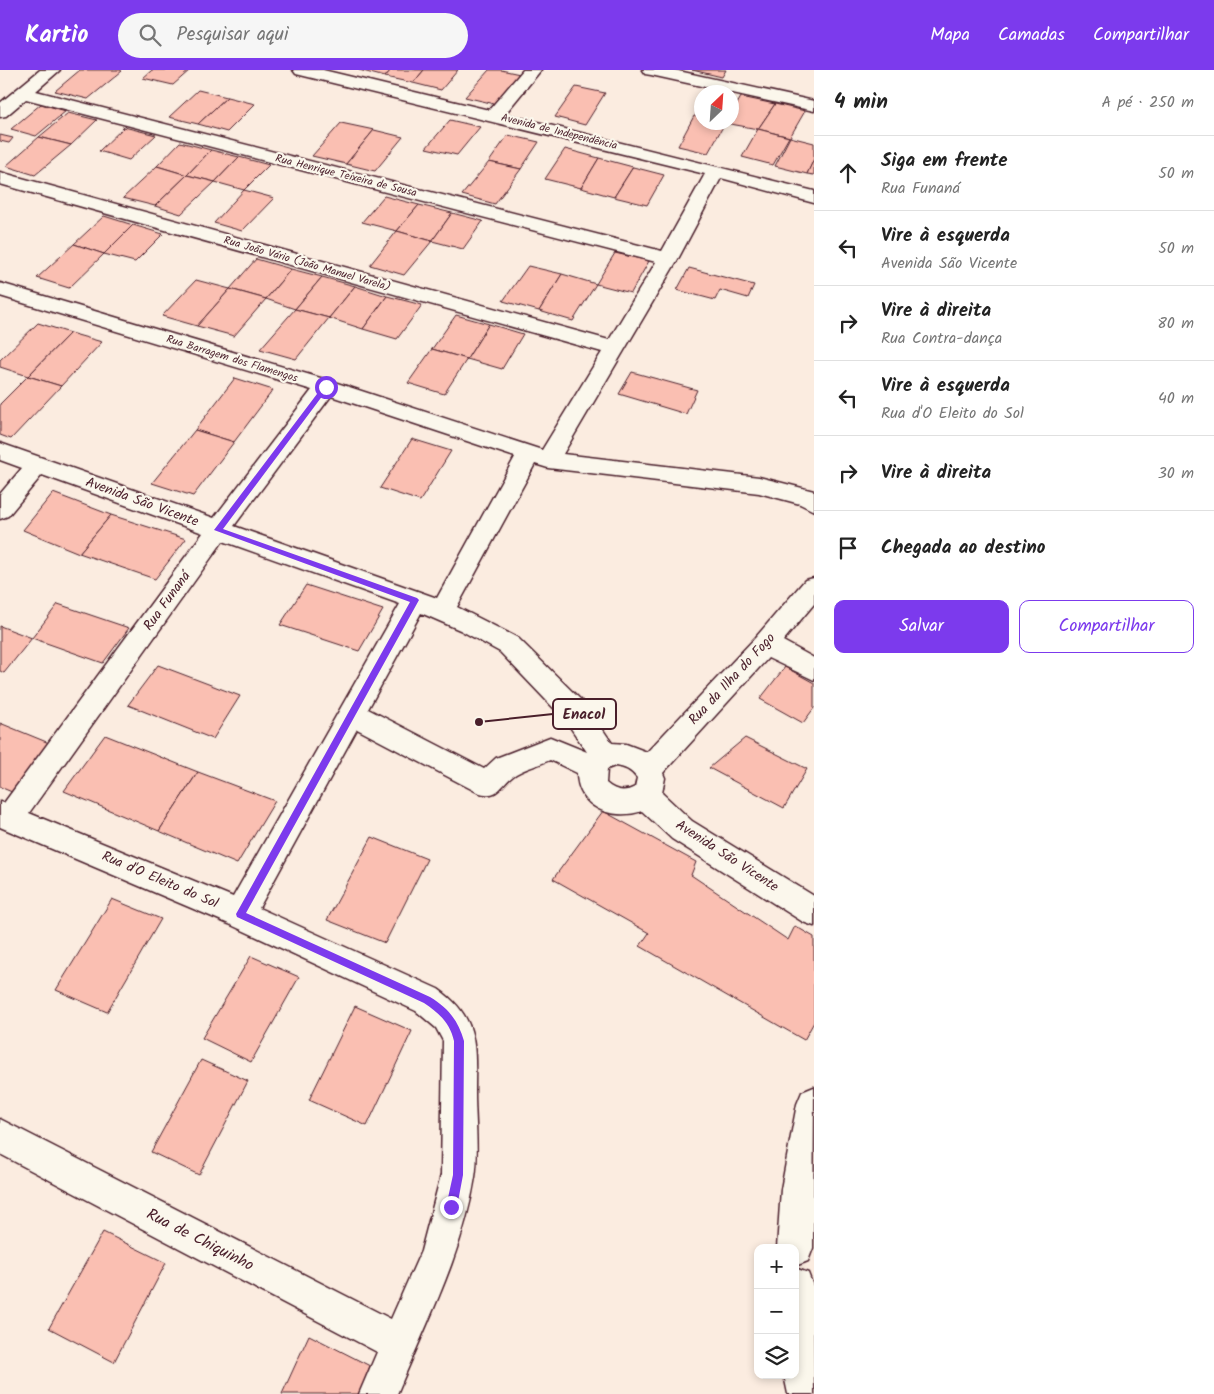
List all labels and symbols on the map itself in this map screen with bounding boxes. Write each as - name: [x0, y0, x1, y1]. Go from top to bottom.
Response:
- north arrow: [694, 85, 739, 130]
- street label: Avenida de Independência: [499, 109, 619, 155]
- street label: Rua Henrique Teixeira de Sousa: [273, 150, 419, 202]
- street label: Rua João Vário (João Manuel Varela): [221, 232, 393, 296]
- street label: Rua Barragem dos Flamengos: [164, 330, 300, 388]
- route start: [315, 376, 338, 399]
- street label: Avenida São Vicente: [82, 471, 202, 533]
- street label: Rua Funaná: [138, 565, 197, 635]
- street label: Rua da Ilha do Fogo: [683, 628, 781, 730]
- callout: Enacol: [553, 699, 616, 729]
- text: Enacol: [563, 703, 605, 727]
- street label: Avenida São Vicente: [671, 814, 784, 898]
- street label: Rua d'O Eleito do Sol: [98, 845, 222, 915]
- route end: [440, 1196, 463, 1219]
- street label: Rua de Chiquinho: [142, 1202, 258, 1278]

